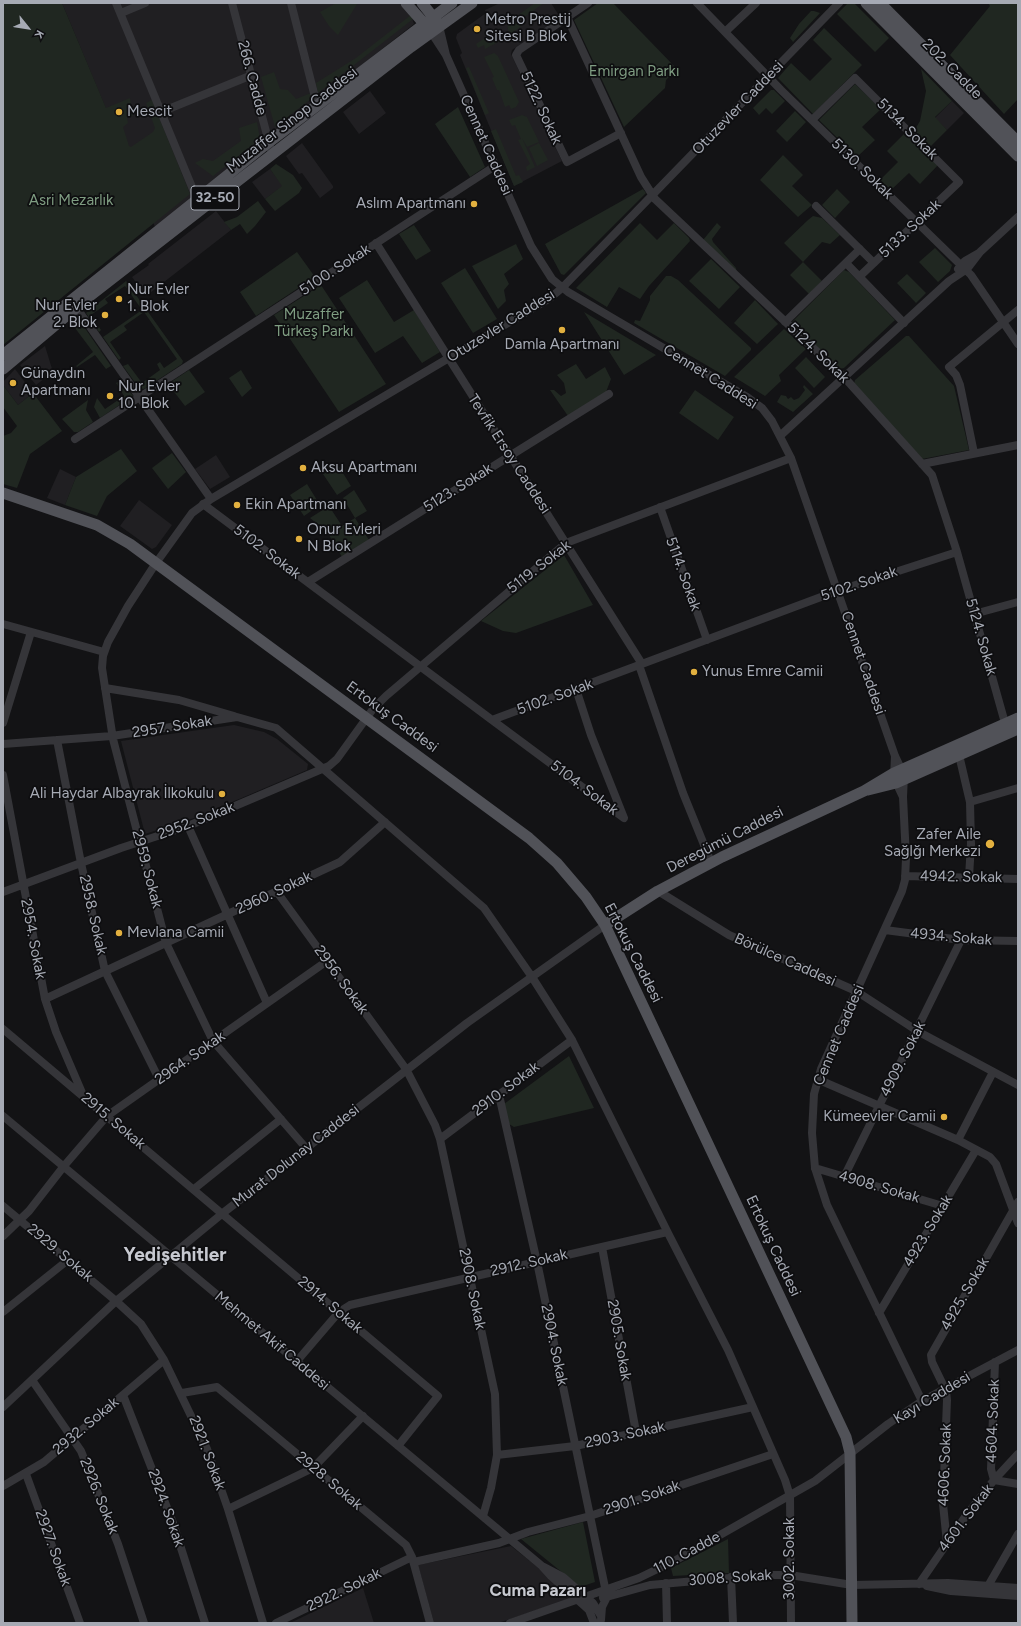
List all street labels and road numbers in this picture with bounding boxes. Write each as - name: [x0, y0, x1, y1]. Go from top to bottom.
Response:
- street label: 202. Cadde: [918, 35, 986, 103]
- street label: 266. Cadde: [233, 39, 271, 117]
- street label: Otuzevler Caddesi: [689, 57, 787, 159]
- street label: Muzaffer Sinop Caddesi: [223, 63, 361, 177]
- street label: 5122. Sokak: [516, 69, 566, 147]
- street label: Cennet Caddesi: [456, 92, 516, 198]
- street label: 5134. Sokak: [873, 95, 941, 163]
- street label: 5130. Sokak: [827, 135, 897, 203]
- road number: 32-50: [191, 186, 239, 210]
- street label: 5133. Sokak: [875, 196, 945, 262]
- street label: 5100. Sokak: [296, 240, 374, 300]
- street label: Otuzevler Caddesi: [444, 286, 558, 366]
- street label: 5124. Sokak: [783, 319, 853, 387]
- street label: Cennet Caddesi: [659, 341, 761, 413]
- street label: Tevfik Ersoy Caddesi: [464, 391, 554, 517]
- street label: 5123. Sokak: [420, 460, 496, 516]
- street label: 5102. Sokak: [230, 521, 304, 583]
- street label: 5114. Sokak: [661, 535, 705, 613]
- street label: 5119. Sokak: [503, 536, 575, 598]
- street label: 5102. Sokak: [818, 563, 900, 605]
- street label: 5124. Sokak: [961, 596, 1001, 678]
- street label: Cennet Caddesi: [837, 609, 889, 717]
- street label: 5102. Sokak: [515, 675, 595, 719]
- street label: Ertokuş Caddesi: [342, 678, 442, 756]
- street label: 2957. Sokak: [131, 712, 213, 742]
- street label: 5104. Sokak: [546, 757, 622, 819]
- street label: 2952. Sokak: [155, 798, 237, 844]
- street label: Deregümü Caddesi: [664, 803, 786, 877]
- street label: 2959. Sokak: [128, 828, 166, 910]
- street label: 4942. Sokak: [920, 867, 1002, 887]
- street label: 2960. Sokak: [233, 868, 315, 918]
- street label: 2958. Sokak: [75, 873, 111, 957]
- street label: 2954. Sokak: [16, 897, 50, 981]
- street label: Ertokuş Caddesi: [600, 900, 666, 1006]
- street label: 4934. Sokak: [909, 924, 993, 950]
- street label: Börülce Caddesi: [731, 930, 839, 990]
- street label: 2956. Sokak: [310, 942, 372, 1018]
- street label: Cennet Caddesi: [810, 982, 868, 1088]
- street label: 4909. Sokak: [876, 1018, 930, 1100]
- street label: 2964. Sokak: [151, 1027, 229, 1089]
- street label: 2910. Sokak: [469, 1058, 543, 1120]
- street label: 2915. Sokak: [77, 1089, 149, 1153]
- street label: Murat Dolunay Caddesi: [229, 1101, 363, 1211]
- street label: 4908. Sokak: [836, 1167, 922, 1207]
- street label: 4923. Sokak: [899, 1192, 957, 1270]
- street label: Ertokuş Caddesi: [742, 1193, 804, 1299]
- street label: 2929. Sokak: [23, 1220, 97, 1286]
- street label: 2912. Sokak: [489, 1245, 569, 1281]
- street label: 2908. Sokak: [455, 1247, 489, 1331]
- street label: 4925. Sokak: [937, 1254, 993, 1334]
- street label: 2914. Sokak: [294, 1273, 366, 1337]
- street label: Mehmet Akif Caddesi: [211, 1288, 333, 1394]
- street label: 2905. Sokak: [603, 1298, 635, 1382]
- street label: 2904. Sokak: [537, 1303, 571, 1387]
- street label: Kayı Caddesi: [890, 1368, 974, 1428]
- street label: 4604. Sokak: [983, 1379, 1003, 1463]
- street label: 2932. Sokak: [49, 1393, 123, 1459]
- street label: 2921. Sokak: [185, 1413, 229, 1493]
- street label: 2903. Sokak: [583, 1418, 667, 1452]
- street label: 4606. Sokak: [935, 1423, 955, 1507]
- street label: 2928. Sokak: [292, 1448, 366, 1514]
- street label: 2926. Sokak: [76, 1455, 122, 1537]
- street label: 2924. Sokak: [144, 1467, 188, 1549]
- street label: 2901. Sokak: [602, 1477, 682, 1519]
- street label: 4601. Sokak: [935, 1480, 997, 1556]
- street label: 2927. Sokak: [31, 1507, 75, 1589]
- street label: 3002. Sokak: [781, 1518, 799, 1600]
- street label: 110. Cadde: [651, 1528, 723, 1578]
- street label: 2922. Sokak: [304, 1564, 384, 1616]
- street label: 3008. Sokak: [688, 1566, 772, 1590]

